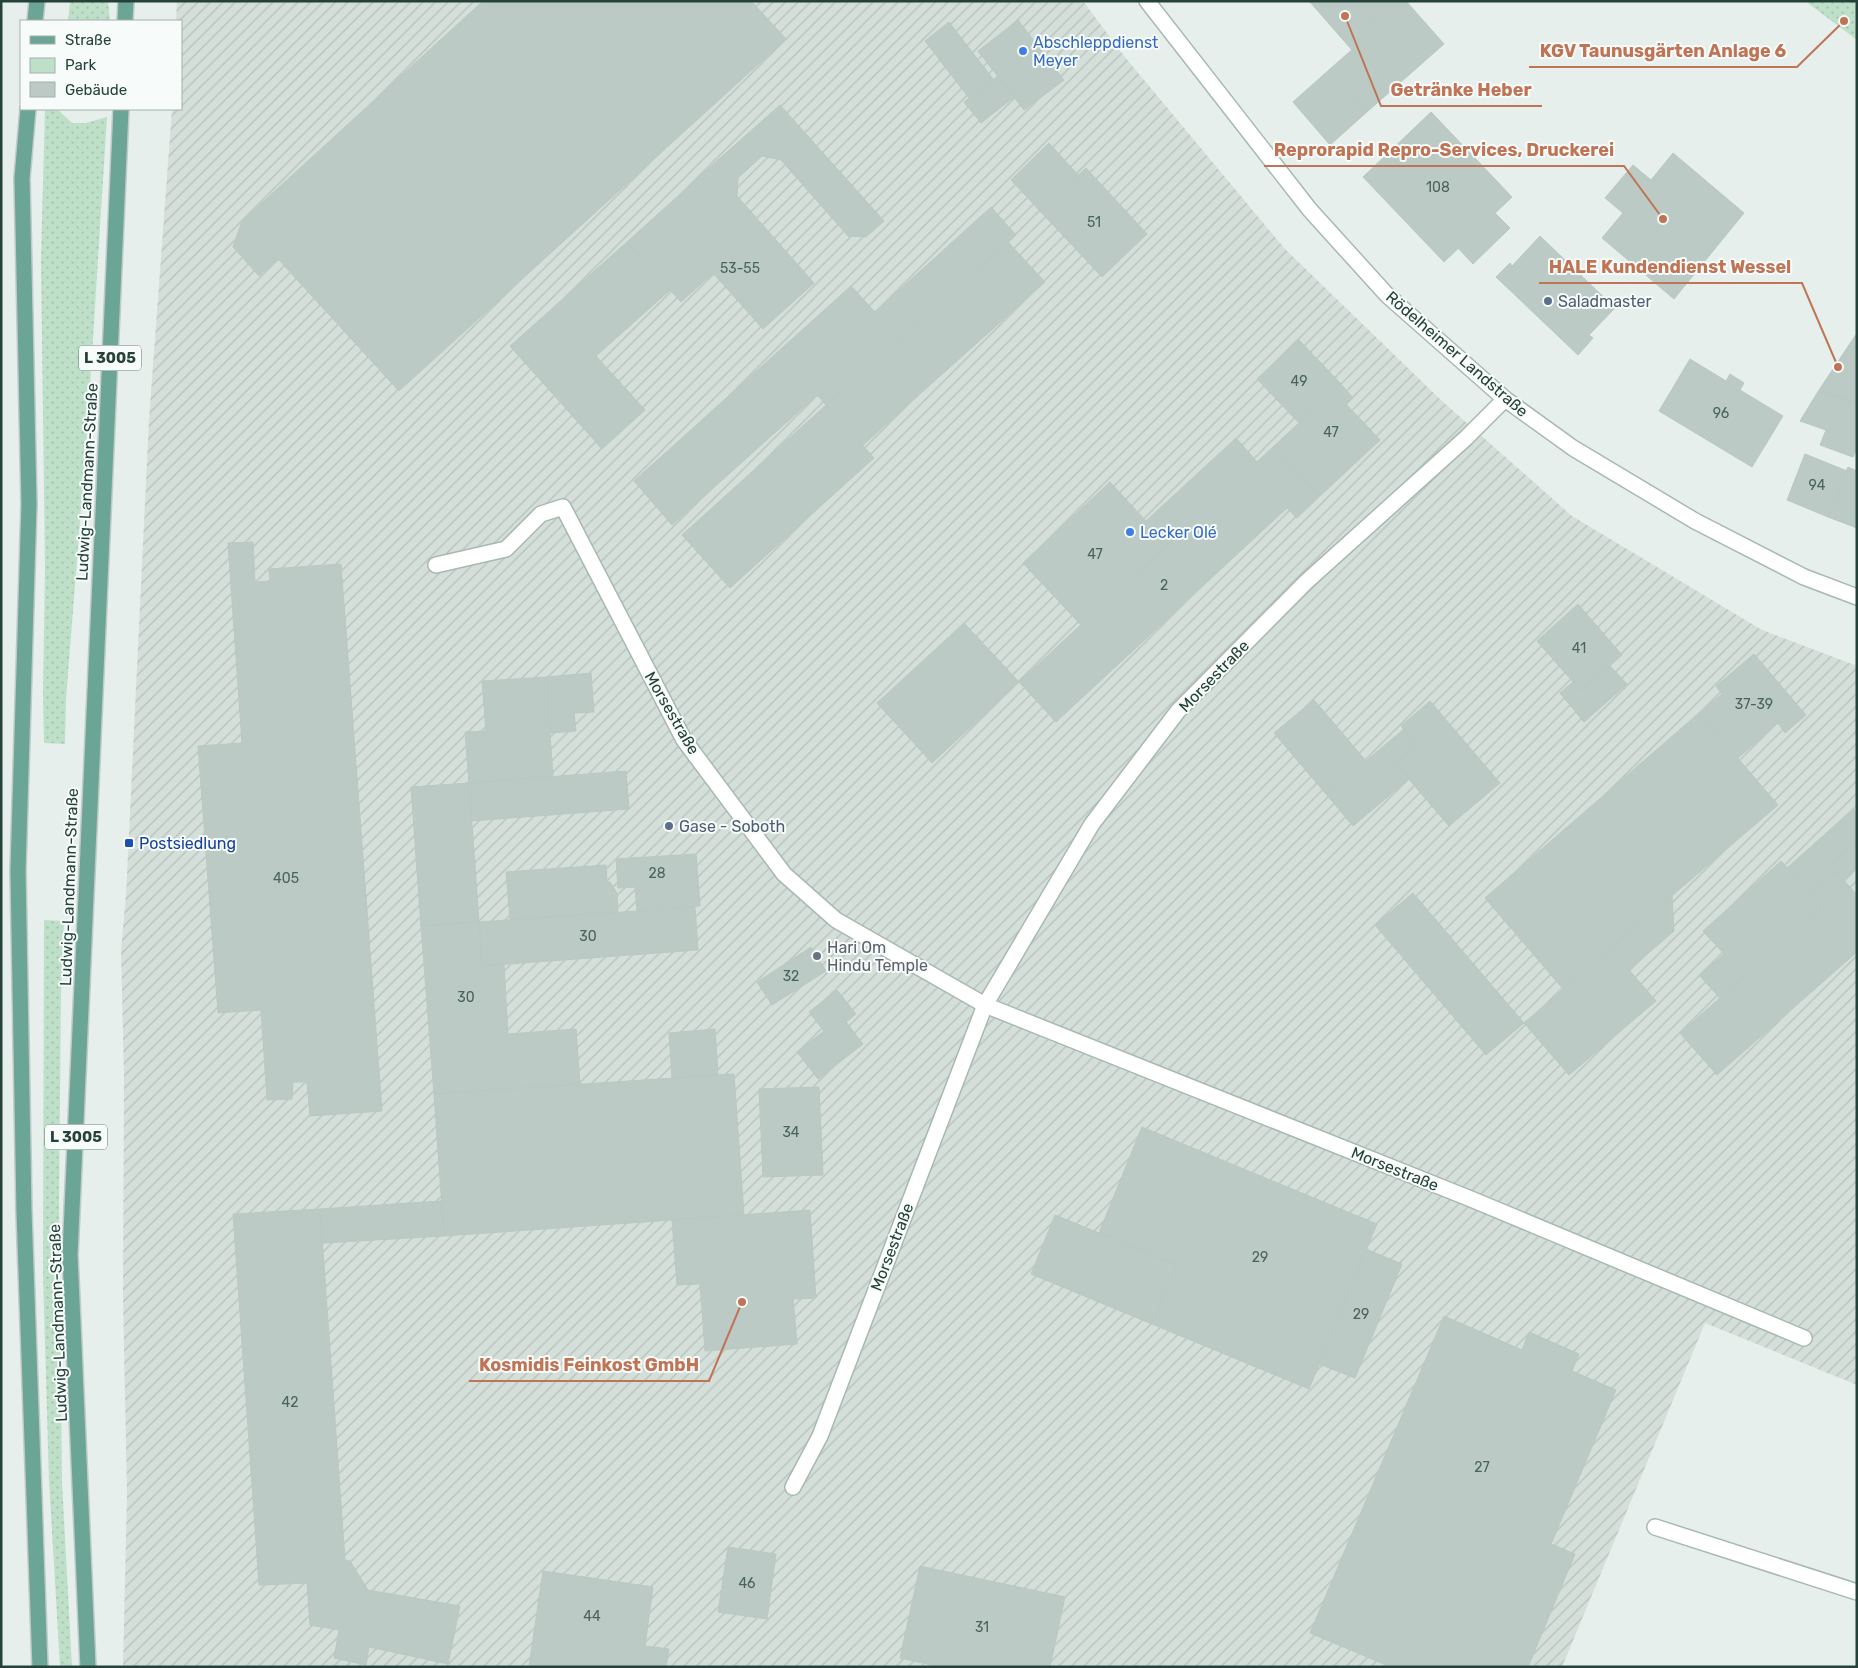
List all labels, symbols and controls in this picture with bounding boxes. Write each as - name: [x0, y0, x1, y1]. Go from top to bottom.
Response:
- legend: [20, 20, 182, 110]
- text: Straße: [65, 31, 111, 49]
- place label: Abschleppdienst Meyer: [1033, 33, 1158, 70]
- callout: KGV Taunusgärten Anlage 6: [1529, 34, 1797, 67]
- text: KGV Taunusgärten Anlage 6: [1540, 40, 1786, 62]
- marker: Abschleppdienst Meyer: [1017, 45, 1029, 57]
- text: Park: [65, 56, 96, 74]
- callout: Getränke Heber: [1381, 73, 1542, 106]
- text: Getränke Heber: [1390, 79, 1532, 101]
- text: Gebäude: [65, 81, 127, 99]
- callout: Reprorapid Repro-Services, Druckerei: [1264, 133, 1624, 166]
- text: Reprorapid Repro-Services, Druckerei: [1274, 139, 1614, 161]
- house number: 108: [1426, 179, 1450, 196]
- house number: 51: [1087, 214, 1101, 231]
- callout: HALE Kundendienst Wessel: [1539, 250, 1802, 283]
- text: HALE Kundendienst Wessel: [1549, 256, 1791, 278]
- house number: 53-55: [720, 260, 760, 277]
- street label: Rödelheimer Landstraße: [1382, 287, 1532, 421]
- place label: Saladmaster: [1558, 292, 1652, 311]
- marker: Saladmaster: [1542, 295, 1554, 307]
- road number: L 3005: [79, 346, 141, 370]
- house number: 49: [1291, 373, 1307, 390]
- street label: Ludwig-Landmann-Straße: [72, 383, 102, 581]
- house number: 96: [1713, 405, 1729, 422]
- house number: 47: [1323, 424, 1339, 441]
- house number: 94: [1809, 477, 1826, 494]
- place label: Lecker Olé: [1140, 523, 1217, 542]
- marker: Lecker Olé: [1124, 526, 1136, 538]
- house number: 47: [1087, 546, 1103, 563]
- house number: 2: [1160, 577, 1168, 594]
- street label: Morsestraße: [1175, 636, 1253, 716]
- house number: 41: [1572, 640, 1586, 657]
- street label: Morsestraße: [641, 668, 703, 758]
- house number: 37-39: [1735, 696, 1773, 713]
- street label: Ludwig-Landmann-Straße: [56, 788, 82, 986]
- place label: Gase - Soboth: [679, 817, 785, 836]
- marker: Gase - Soboth: [663, 820, 675, 832]
- place label: Postsiedlung: [139, 834, 236, 853]
- marker: Postsiedlung: [123, 837, 135, 849]
- house number: 28: [648, 865, 666, 882]
- house number: 405: [273, 870, 299, 887]
- house number: 30: [579, 928, 597, 945]
- place label: Hari Om Hindu Temple: [827, 938, 928, 975]
- marker: Hari Om Hindu Temple: [811, 950, 823, 962]
- house number: 32: [783, 968, 799, 985]
- house number: 30: [457, 989, 475, 1006]
- road number: L 3005: [45, 1124, 107, 1150]
- house number: 34: [782, 1124, 800, 1141]
- street label: Morsestraße: [1348, 1143, 1442, 1195]
- street label: Morsestraße: [867, 1200, 917, 1294]
- street label: Ludwig-Landmann-Straße: [45, 1224, 71, 1422]
- house number: 29: [1252, 1249, 1268, 1266]
- house number: 29: [1353, 1306, 1369, 1323]
- callout: Kosmidis Feinkost GmbH: [469, 1348, 709, 1381]
- text: Kosmidis Feinkost GmbH: [479, 1354, 699, 1376]
- house number: 42: [282, 1394, 298, 1411]
- house number: 27: [1474, 1459, 1490, 1476]
- house number: 46: [738, 1575, 756, 1592]
- house number: 44: [583, 1608, 601, 1625]
- house number: 31: [975, 1619, 989, 1636]

